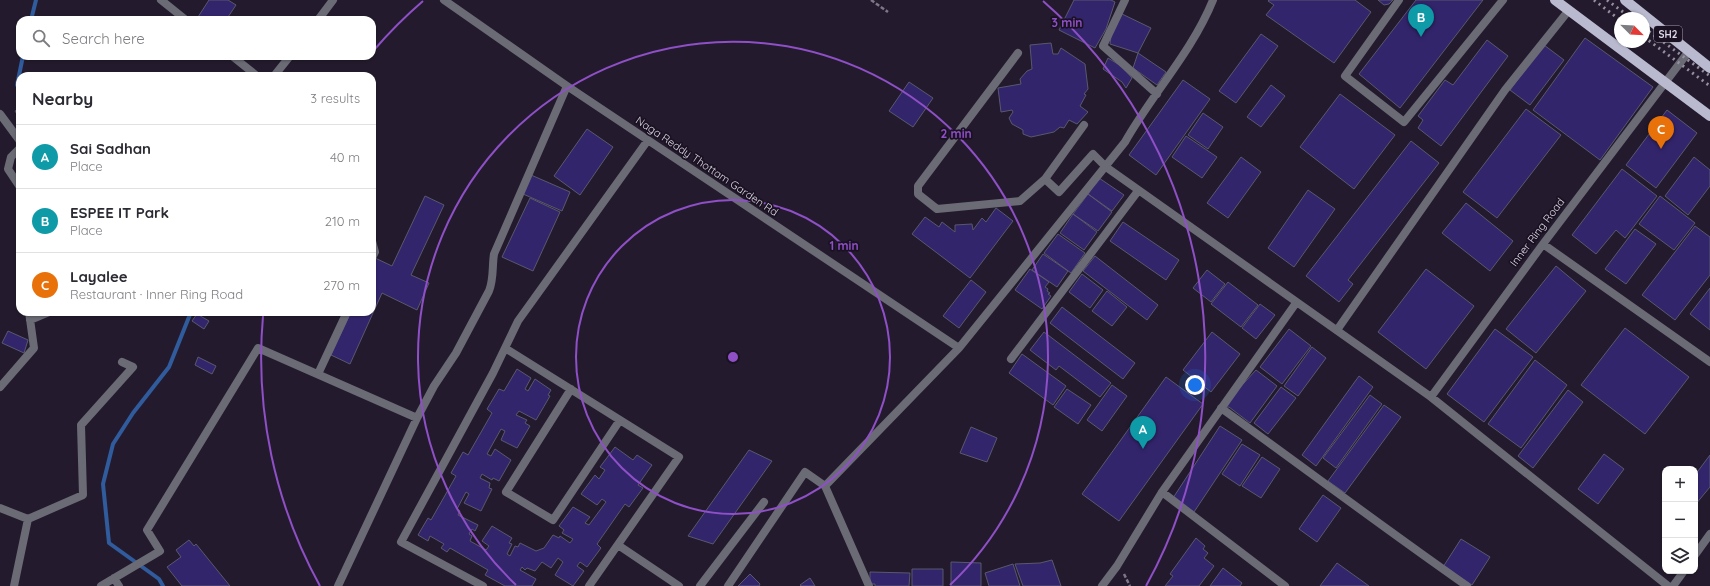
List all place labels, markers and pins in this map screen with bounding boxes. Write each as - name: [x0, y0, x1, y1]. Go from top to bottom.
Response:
- pin: B: [1408, 4, 1434, 37]
- pin: C: [1648, 116, 1674, 149]
- centre of rings: [726, 350, 740, 364]
- pin: A: [1130, 416, 1156, 449]

